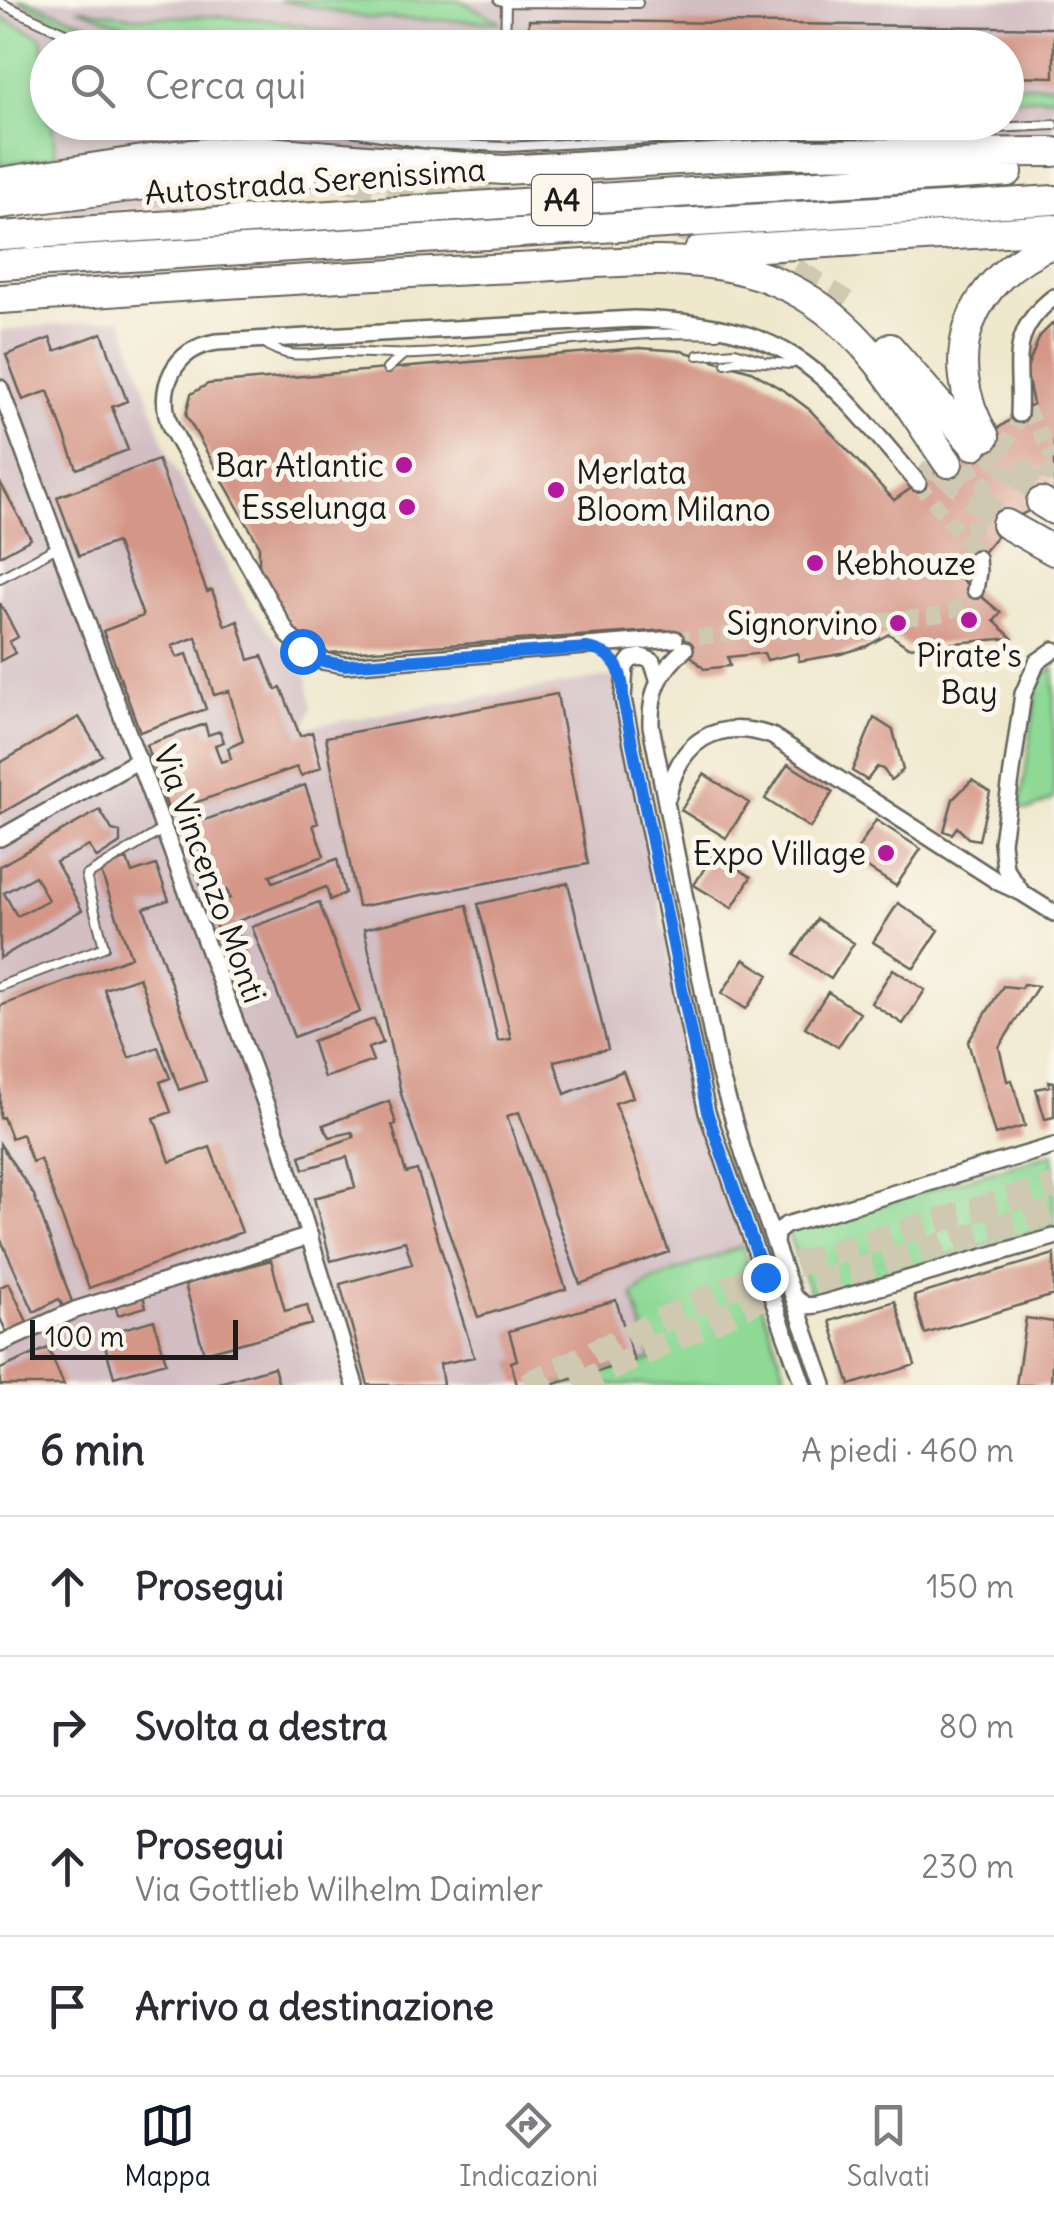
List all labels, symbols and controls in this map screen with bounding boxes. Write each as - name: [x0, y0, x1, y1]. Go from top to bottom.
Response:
- search box: [30, 30, 1024, 140]
- icon: search: [65, 58, 120, 113]
- text: Cerca qui: [145, 62, 306, 109]
- street label: Autostrada Serenissima: [143, 149, 487, 213]
- road number: A4: [532, 175, 592, 225]
- place label: Bar Atlantic: [215, 445, 384, 486]
- place label: Merlata Bloom Milano: [576, 452, 771, 530]
- marker: Bar Atlantic: [393, 454, 415, 476]
- marker: Merlata Bloom Milano: [545, 479, 567, 501]
- place label: Esselunga: [241, 487, 387, 528]
- marker: Esselunga: [396, 496, 418, 518]
- place label: Kebhouze: [835, 543, 976, 584]
- marker: Kebhouze: [804, 552, 826, 574]
- place label: Signorvino: [726, 603, 878, 644]
- marker: Pirate's Bay: [958, 609, 980, 631]
- marker: Signorvino: [887, 612, 909, 634]
- route start: [280, 629, 326, 675]
- place label: Pirate's Bay: [916, 635, 1022, 713]
- street label: Via Vincenzo Monti: [144, 740, 276, 1008]
- place label: Expo Village: [693, 833, 866, 874]
- marker: Expo Village: [875, 842, 897, 864]
- route end: [743, 1255, 789, 1301]
- scale bar: [30, 1315, 238, 1360]
- text: 100 m: [45, 1319, 124, 1355]
- text: 6 min: [40, 1424, 145, 1476]
- text: A piedi · 460 m: [801, 1430, 1014, 1471]
- icon: ahead: [40, 1559, 95, 1614]
- text: Prosegui: [135, 1563, 284, 1610]
- text: 150 m: [926, 1566, 1014, 1607]
- icon: right: [40, 1699, 95, 1754]
- text: Svolta a destra: [135, 1703, 388, 1750]
- text: 80 m: [939, 1706, 1014, 1747]
- text: Prosegui: [135, 1822, 284, 1869]
- icon: ahead: [40, 1839, 95, 1894]
- text: 230 m: [922, 1846, 1014, 1887]
- text: Via Gottlieb Wilhelm Daimler: [135, 1869, 543, 1910]
- icon: arrive: [40, 1979, 95, 2034]
- text: Arrivo a destinazione: [135, 1983, 494, 2030]
- tab: Mappa: [124, 2098, 211, 2194]
- tab: Indicazioni: [459, 2098, 598, 2194]
- tab: Salvati: [847, 2098, 930, 2194]

